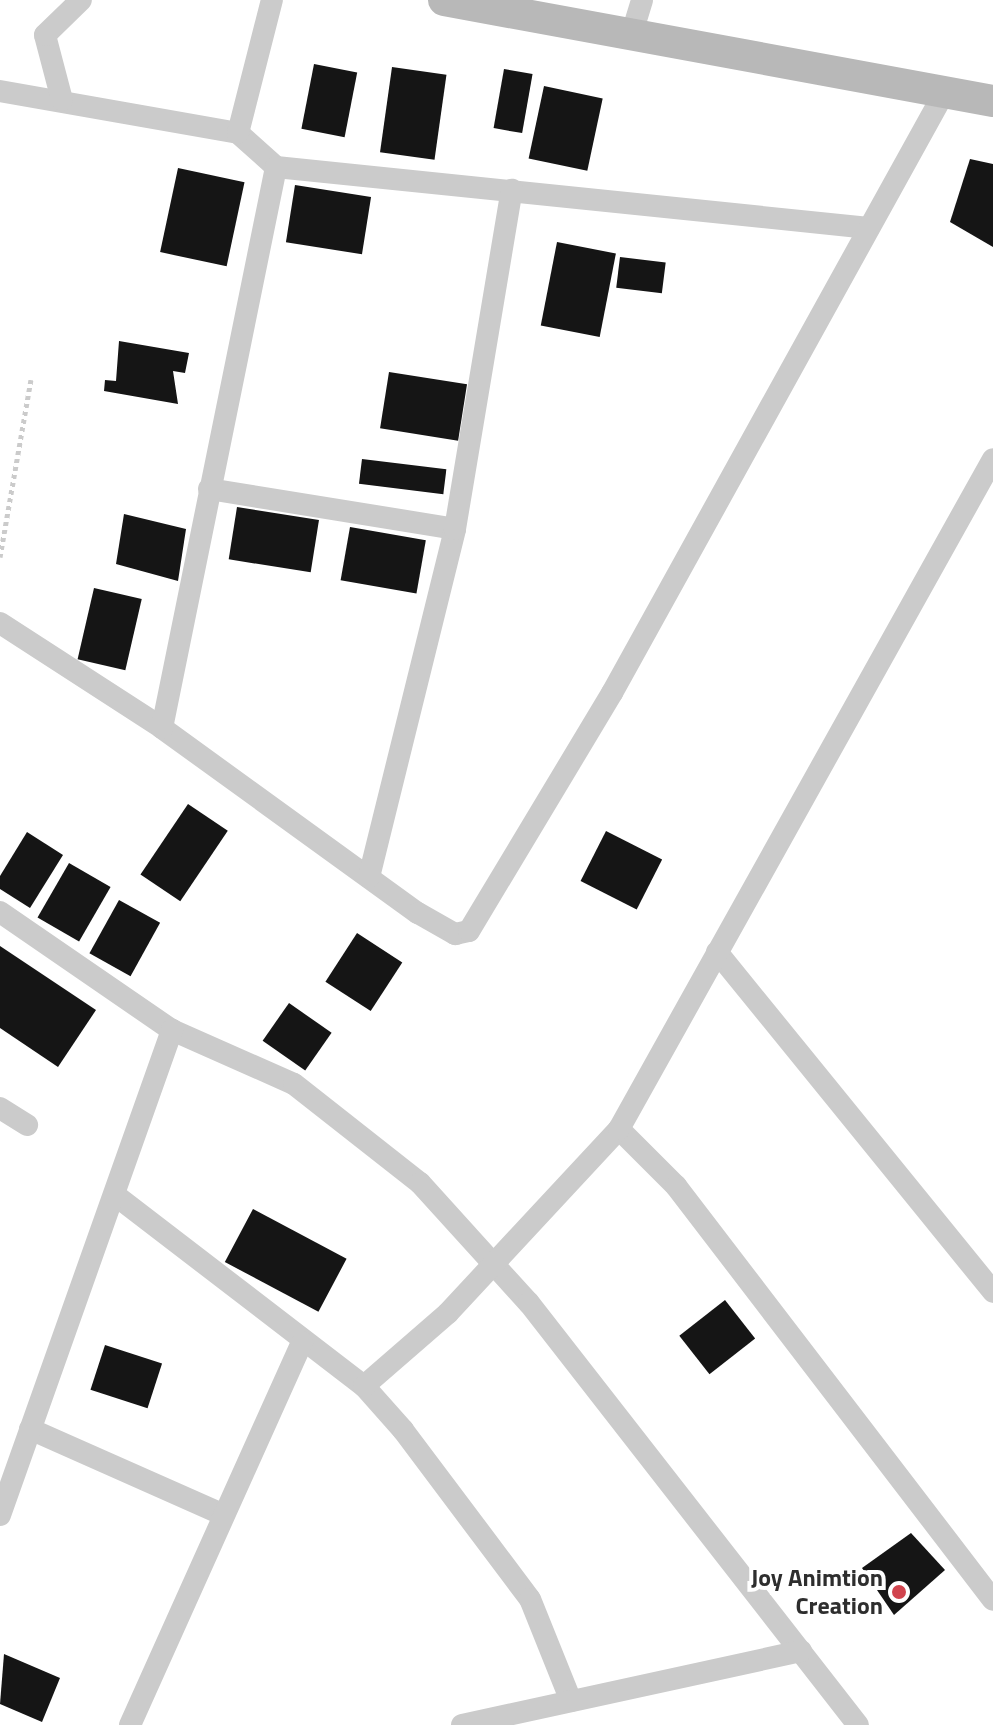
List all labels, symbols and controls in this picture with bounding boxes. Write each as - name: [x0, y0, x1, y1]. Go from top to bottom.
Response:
- place label: Joy Animtion Creation: [751, 1564, 883, 1620]
- marker: Joy Animtion Creation: [890, 1583, 908, 1601]

